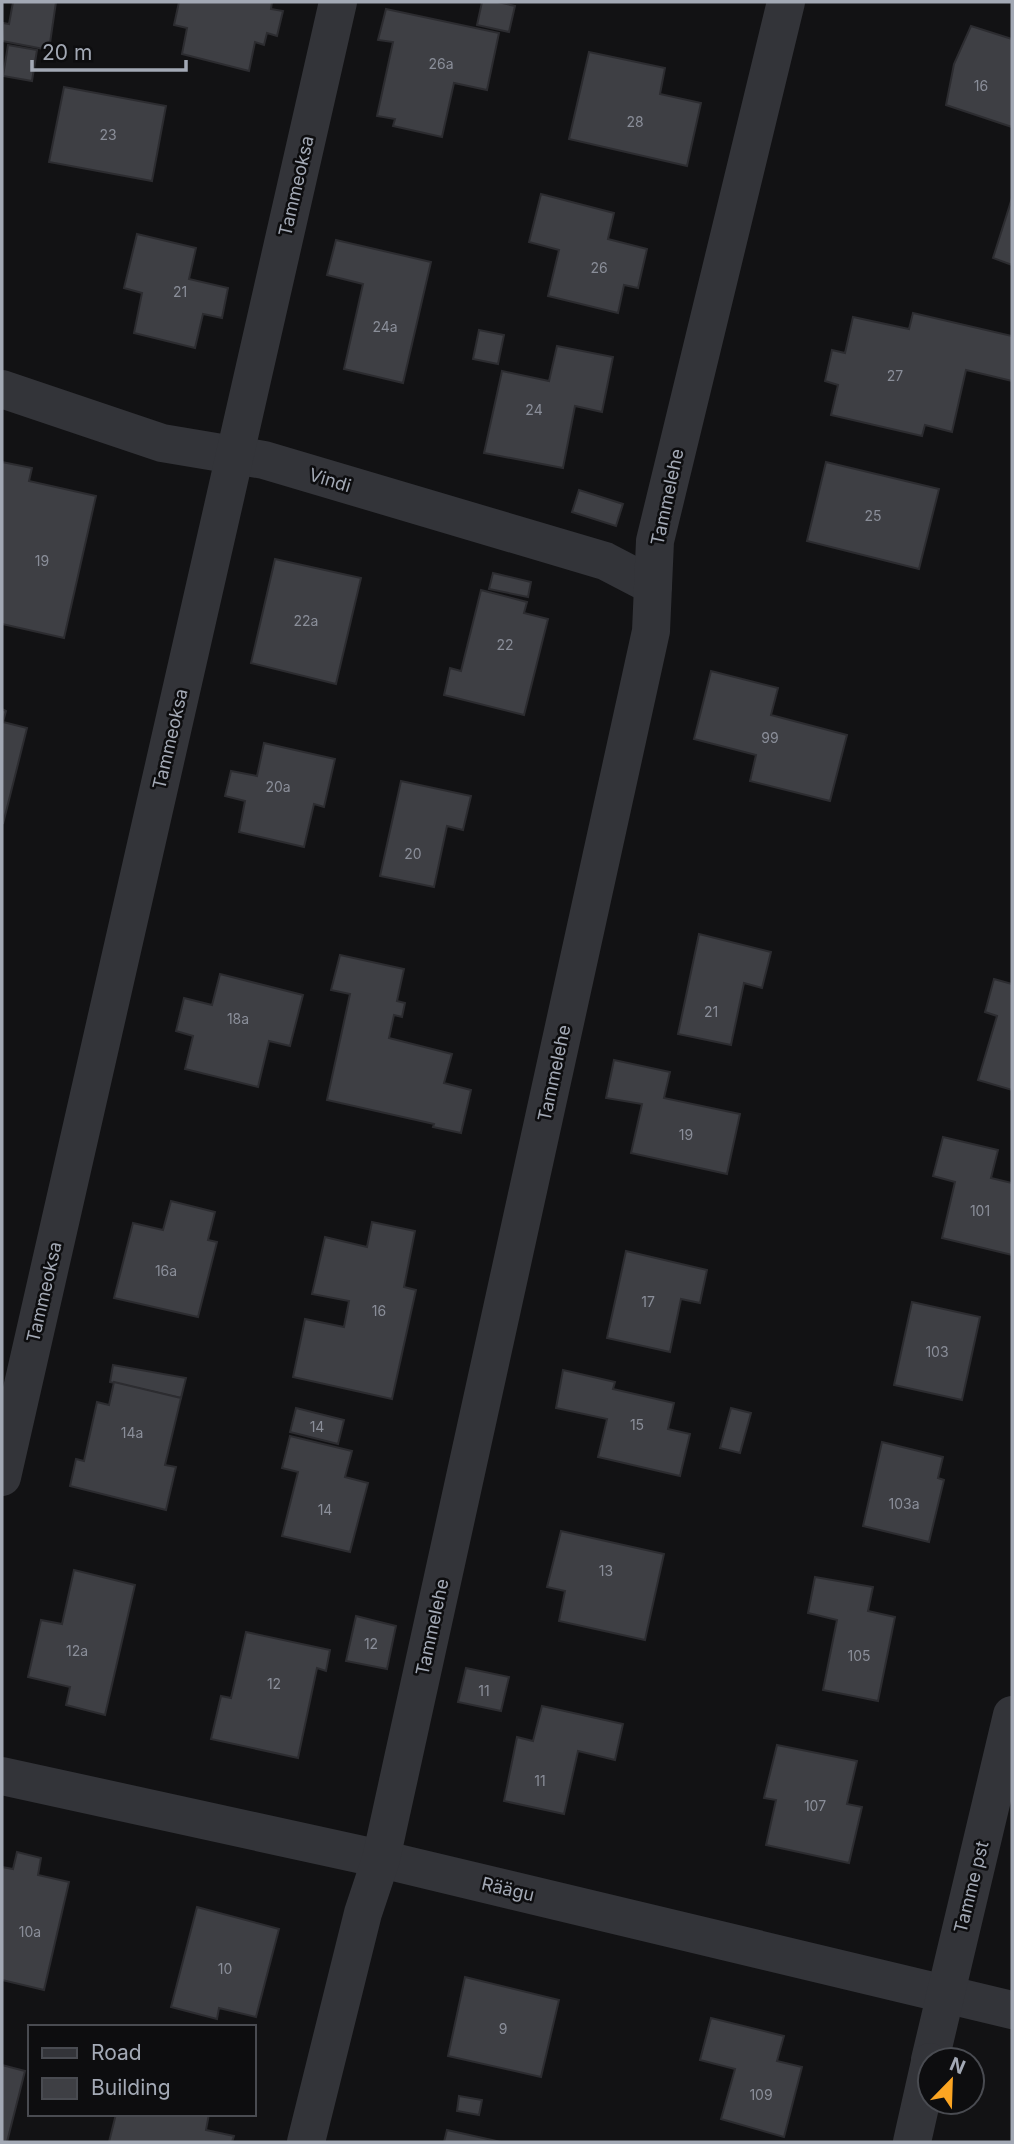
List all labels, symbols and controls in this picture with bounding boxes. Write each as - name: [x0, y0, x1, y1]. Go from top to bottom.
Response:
- scale bar: [32, 28, 186, 72]
- text: 20 m: [42, 40, 92, 65]
- house number: 26a: [428, 55, 454, 72]
- house number: 16: [974, 77, 988, 94]
- house number: 28: [626, 113, 644, 130]
- house number: 23: [99, 126, 117, 143]
- street label: Tammeoksa: [274, 134, 318, 238]
- house number: 26: [590, 259, 608, 276]
- house number: 21: [173, 283, 187, 300]
- house number: 24a: [372, 318, 398, 335]
- house number: 27: [887, 367, 903, 384]
- house number: 24: [525, 401, 543, 418]
- street label: Tammelehe: [646, 447, 688, 547]
- street label: Vindi: [306, 464, 354, 496]
- house number: 25: [864, 507, 882, 524]
- house number: 19: [35, 552, 49, 569]
- house number: 22a: [294, 612, 318, 629]
- house number: 22: [496, 636, 514, 653]
- street label: Tammeoksa: [148, 687, 192, 791]
- house number: 99: [761, 729, 779, 746]
- house number: 20a: [265, 778, 291, 795]
- house number: 20: [404, 845, 422, 862]
- house number: 21: [704, 1003, 718, 1020]
- house number: 18a: [227, 1010, 249, 1027]
- street label: Tammelehe: [533, 1023, 575, 1123]
- house number: 19: [679, 1126, 693, 1143]
- house number: 101: [970, 1202, 990, 1219]
- street label: Tammeoksa: [22, 1240, 66, 1344]
- house number: 16a: [155, 1262, 177, 1279]
- house number: 17: [641, 1293, 655, 1310]
- house number: 16: [372, 1302, 386, 1319]
- house number: 103: [925, 1343, 949, 1360]
- house number: 15: [630, 1416, 644, 1433]
- house number: 14: [310, 1418, 324, 1435]
- house number: 14a: [121, 1424, 143, 1441]
- house number: 103a: [888, 1495, 920, 1512]
- house number: 14: [318, 1501, 332, 1518]
- house number: 13: [599, 1562, 613, 1579]
- street label: Tammelehe: [411, 1577, 453, 1677]
- house number: 12: [364, 1635, 378, 1652]
- house number: 12a: [66, 1642, 88, 1659]
- house number: 105: [847, 1647, 871, 1664]
- house number: 12: [267, 1675, 281, 1692]
- house number: 11: [478, 1682, 490, 1699]
- house number: 11: [534, 1772, 546, 1789]
- house number: 107: [804, 1797, 826, 1814]
- street label: Tamme pst: [949, 1839, 993, 1935]
- street label: Räägu: [480, 1873, 536, 1905]
- house number: 10a: [19, 1923, 41, 1940]
- house number: 10: [218, 1960, 232, 1977]
- house number: 9: [499, 2020, 507, 2037]
- legend: [28, 2025, 256, 2116]
- text: Road: [91, 2040, 142, 2065]
- north arrow: [916, 2046, 986, 2116]
- text: N: [946, 2052, 969, 2079]
- text: Building: [91, 2075, 171, 2100]
- house number: 109: [749, 2086, 773, 2103]

